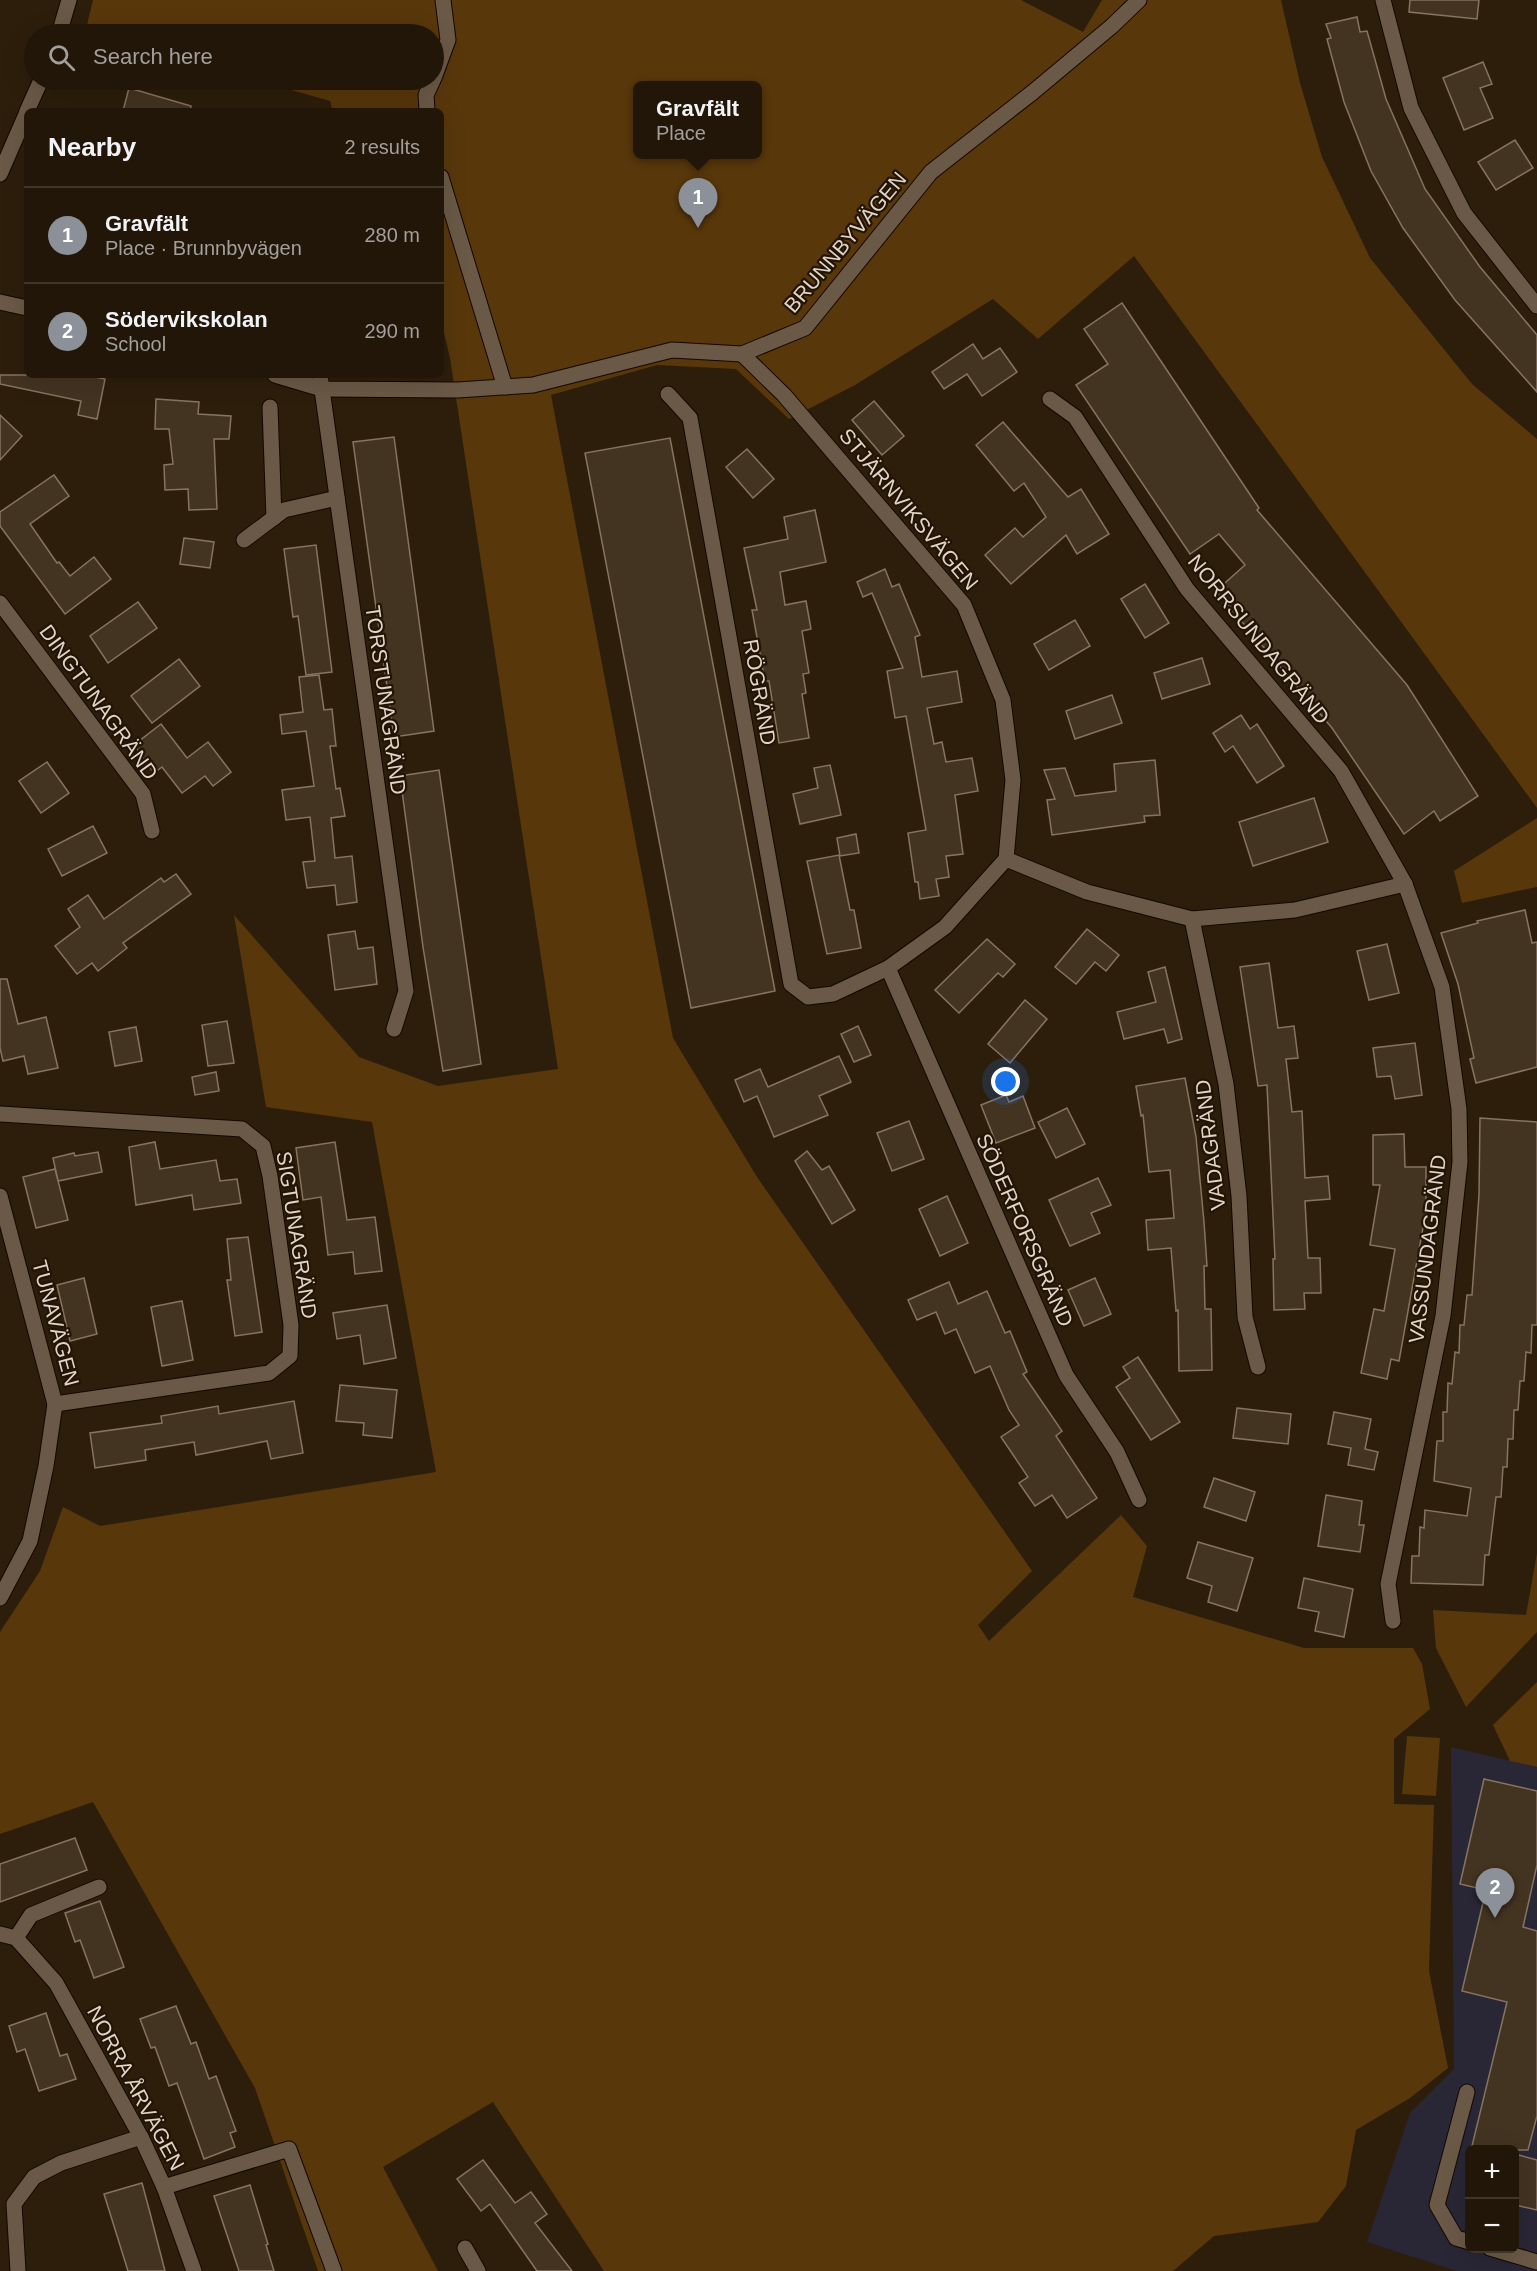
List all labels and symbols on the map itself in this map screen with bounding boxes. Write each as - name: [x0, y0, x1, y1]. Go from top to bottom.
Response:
- street label: BRUNNBYVÄGEN: [780, 167, 910, 317]
- pin: 1: [678, 178, 718, 228]
- street label: STJÄRNVIKSVÄGEN: [835, 424, 983, 594]
- street label: NORRSUNDAGRÄND: [1184, 550, 1334, 728]
- street label: TORSTUNAGRÄND: [361, 604, 411, 796]
- street label: DINGTUNAGRÄND: [35, 620, 163, 784]
- street label: RÖGRÄND: [739, 637, 781, 747]
- your location: [991, 1067, 1020, 1096]
- street label: VADAGRÄND: [1191, 1078, 1229, 1212]
- street label: SÖDERFORSGRÄND: [972, 1130, 1078, 1330]
- street label: SIGTUNAGRÄND: [272, 1150, 322, 1320]
- street label: VASSUNDAGRÄND: [1404, 1153, 1450, 1345]
- street label: TUNAVÄGEN: [28, 1258, 84, 1388]
- pin: 2: [1476, 1868, 1514, 1918]
- street label: NORRA ÅRVÄGEN: [83, 2002, 189, 2174]

